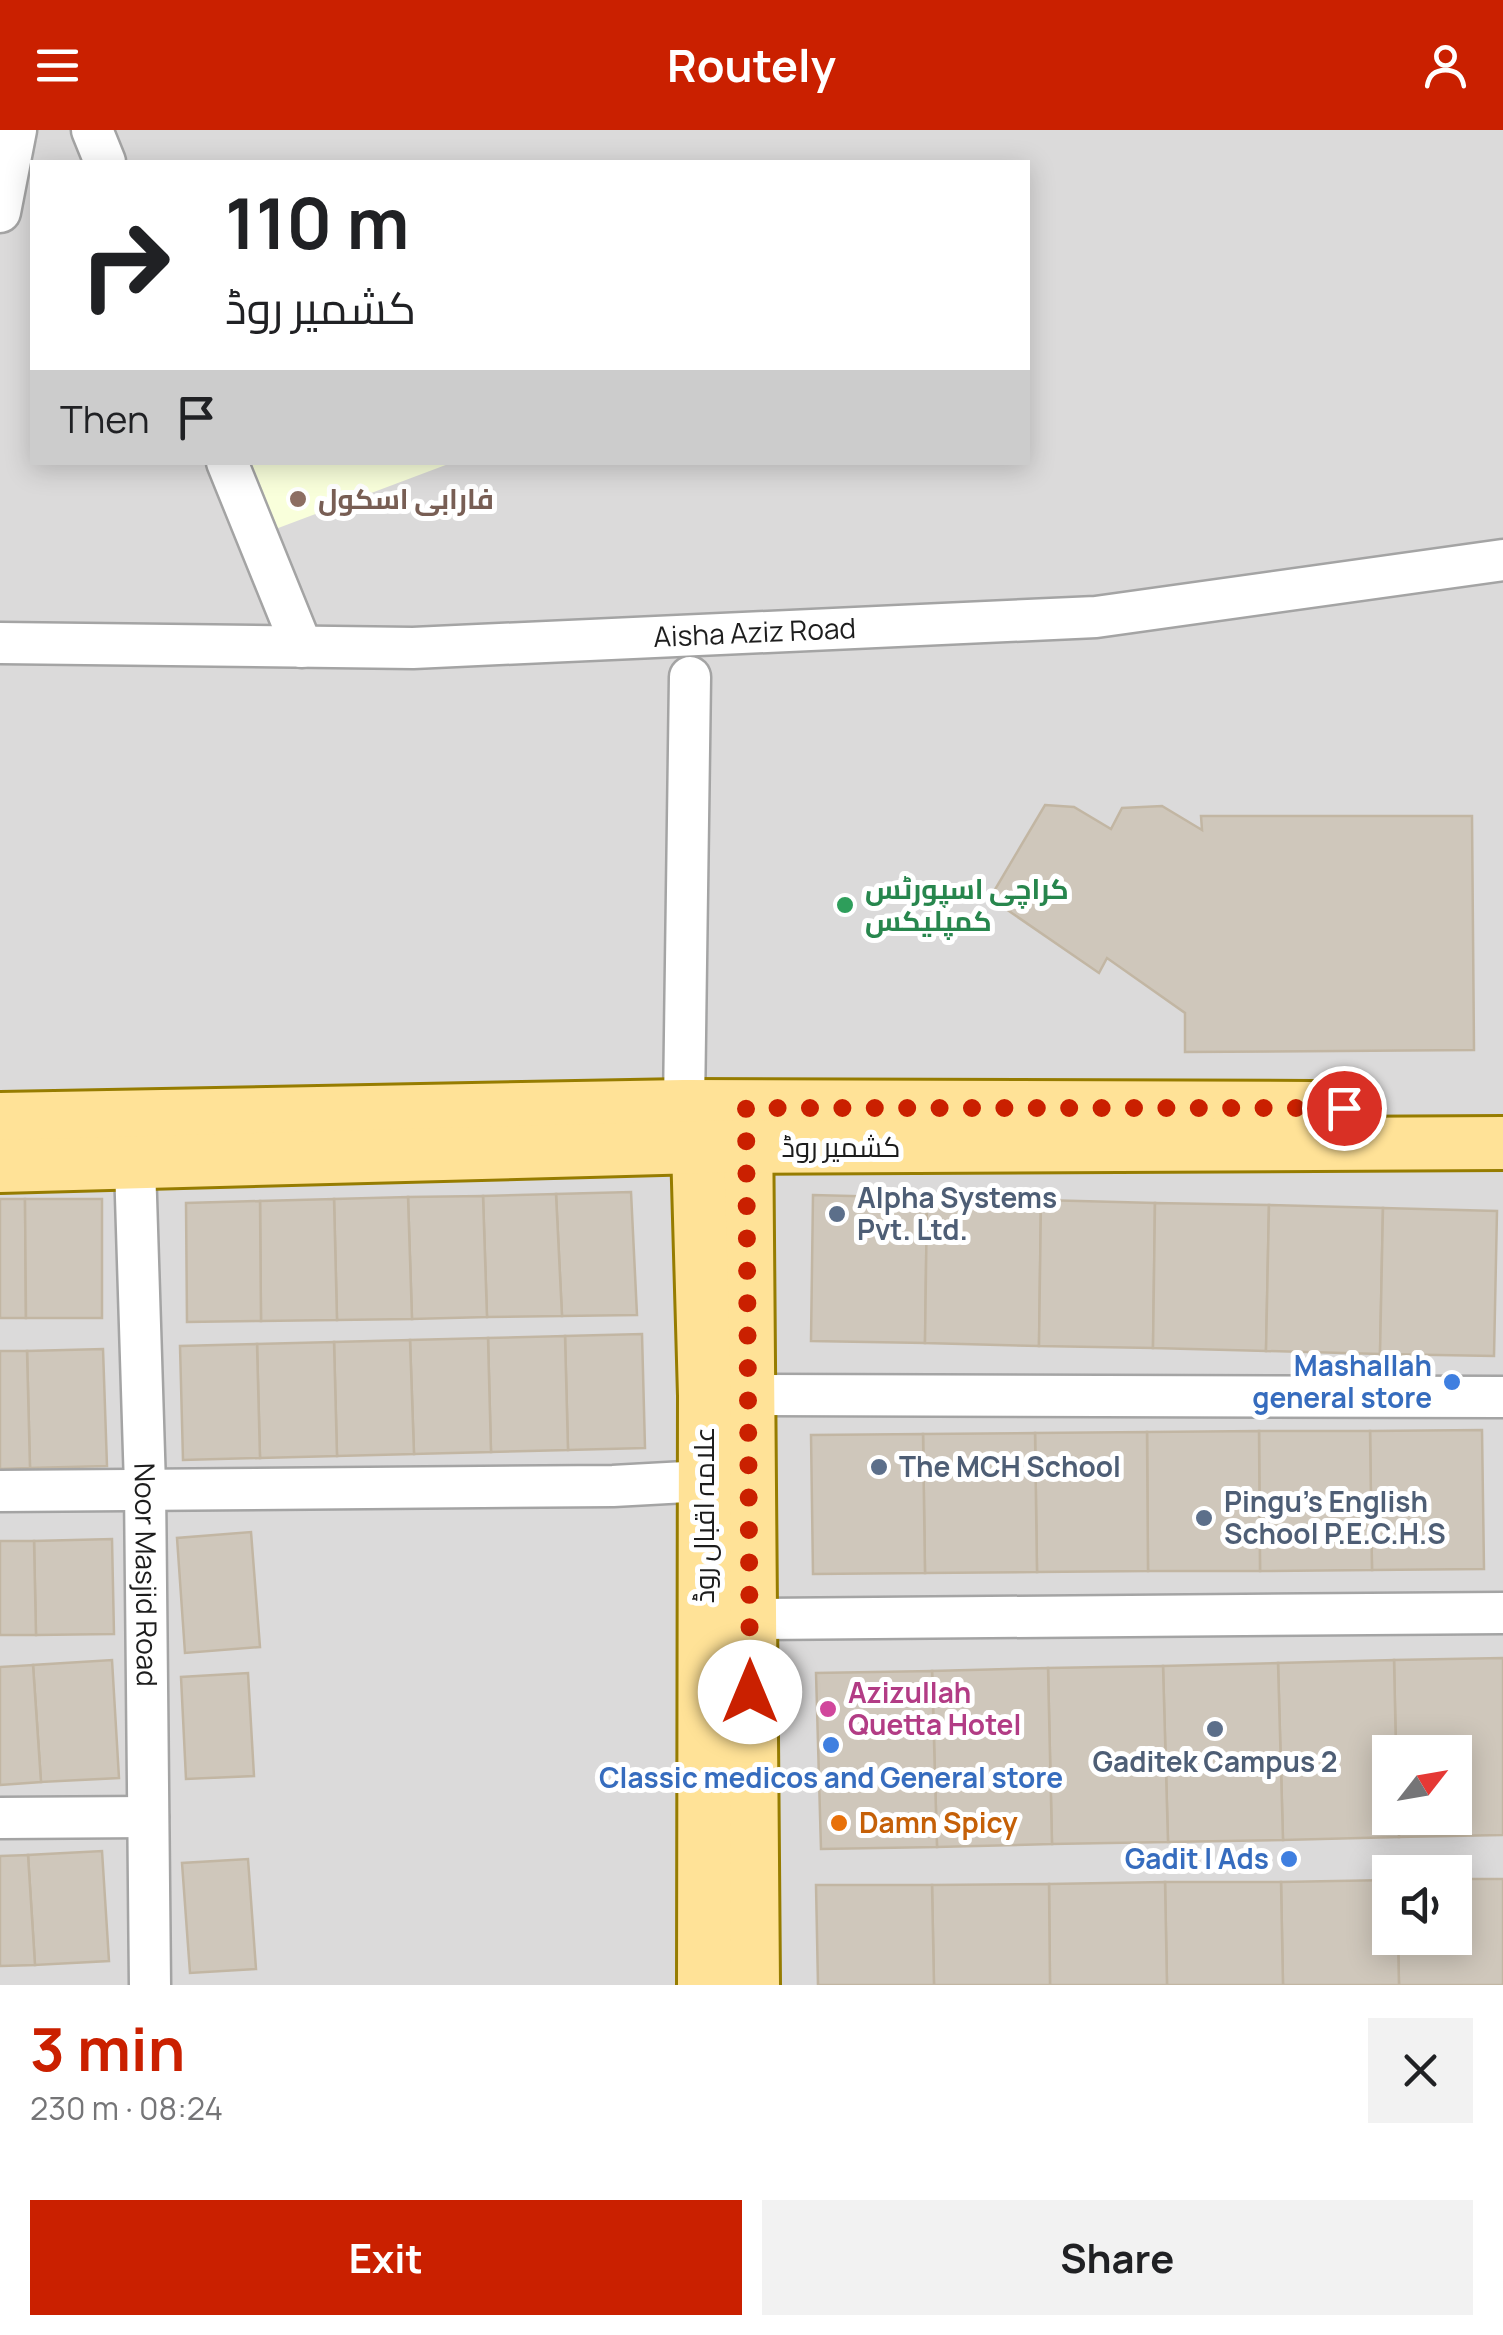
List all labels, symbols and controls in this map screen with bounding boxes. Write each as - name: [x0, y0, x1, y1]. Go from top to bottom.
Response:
- text: Routely: [667, 34, 836, 96]
- icon: menu: [30, 38, 85, 93]
- icon: person: [1418, 38, 1473, 93]
- text: 110 m: [225, 174, 409, 270]
- icon: right: [60, 200, 190, 330]
- text: کشمیر روڈ: [225, 276, 416, 338]
- icon: arrive: [169, 390, 224, 445]
- text: Then: [60, 392, 149, 444]
- place label: فارابی اسکول: [318, 479, 494, 517]
- marker: فارابی اسکول: [287, 488, 309, 510]
- street label: Aisha Aziz Road: [652, 608, 857, 655]
- place label: کراچی اسپورٹس کمپلیکس: [865, 869, 1069, 940]
- marker: کراچی اسپورٹس کمپلیکس: [834, 894, 856, 916]
- pin: [1302, 1066, 1387, 1151]
- icon: arrive: [1317, 1081, 1372, 1136]
- street label: کشمیر روڈ: [782, 1127, 900, 1165]
- place label: Alpha Systems Pvt. Ltd.: [857, 1178, 1057, 1248]
- marker: Alpha Systems Pvt. Ltd.: [826, 1203, 848, 1225]
- place label: Mashallah general store: [1252, 1346, 1432, 1416]
- marker: Mashallah general store: [1441, 1371, 1463, 1393]
- street label: علامہ اقبال روڈ: [684, 1427, 722, 1603]
- place label: The MCH School: [899, 1447, 1121, 1485]
- marker: The MCH School: [868, 1456, 890, 1478]
- street label: Noor Masjid Road: [126, 1462, 167, 1687]
- place label: Pingu's English School P.E.C.H.S: [1224, 1482, 1446, 1552]
- marker: Pingu's English School P.E.C.H.S: [1193, 1507, 1215, 1529]
- position arrow: [698, 1640, 802, 1744]
- place label: Azizullah Quetta Hotel: [848, 1673, 1021, 1743]
- marker: Azizullah Quetta Hotel: [817, 1698, 839, 1720]
- marker: Gaditek Campus 2: [1204, 1718, 1226, 1740]
- marker: Classic medicos and General store: [820, 1734, 842, 1756]
- north arrow: [1372, 1735, 1472, 1835]
- map controls: [1372, 1735, 1472, 1955]
- place label: Gaditek Campus 2: [1093, 1742, 1337, 1780]
- place label: Classic medicos and General store: [599, 1758, 1063, 1796]
- place label: Damn Spicy: [859, 1803, 1018, 1841]
- marker: Damn Spicy: [828, 1812, 850, 1834]
- place label: Gadit l Ads: [1125, 1839, 1269, 1877]
- marker: Gadit l Ads: [1278, 1848, 1300, 1870]
- button: sound: [1372, 1855, 1472, 1955]
- text: 3 min: [30, 2007, 185, 2089]
- button: close: [1368, 2018, 1473, 2123]
- text: 230 m · 08:24: [30, 2086, 223, 2130]
- button: Exit: [30, 2200, 742, 2315]
- button: Share: [762, 2200, 1473, 2315]

